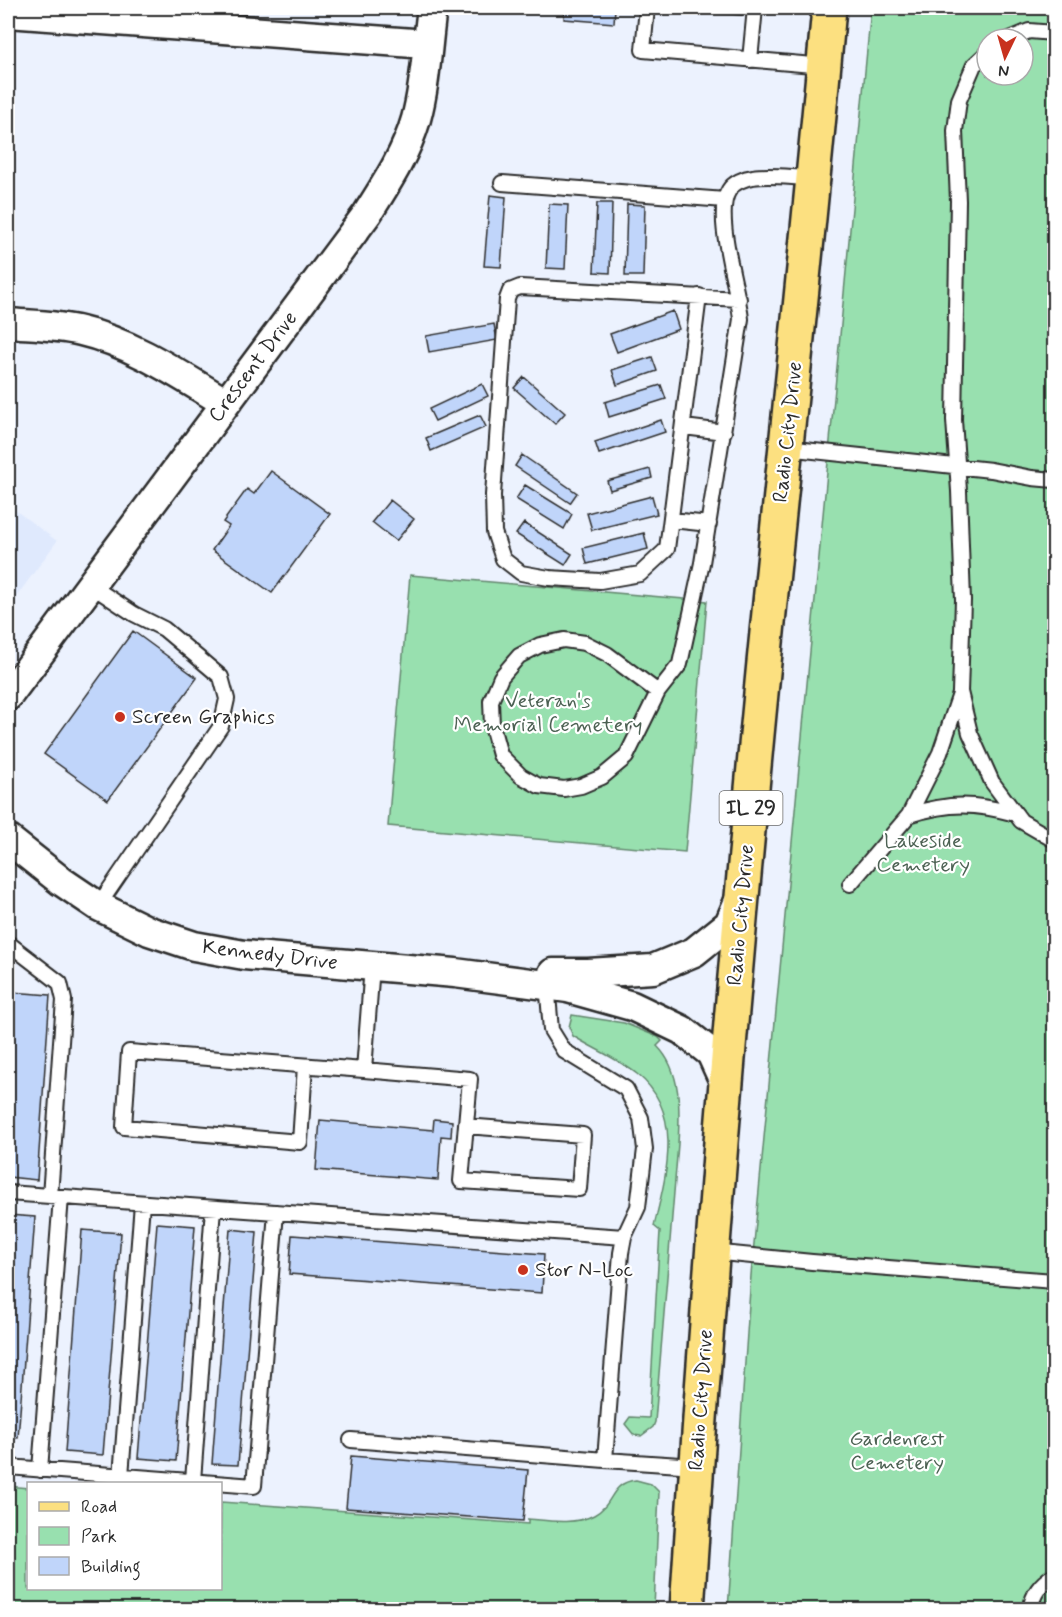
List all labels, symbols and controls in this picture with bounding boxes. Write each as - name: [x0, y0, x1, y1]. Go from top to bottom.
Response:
- north arrow: [975, 27, 1035, 87]
- text: N: [998, 60, 1010, 81]
- street label: Crescent Drive: [202, 306, 304, 428]
- street label: Radio City Drive: [767, 360, 809, 504]
- park label: Veteran's Memorial Cemetery: [454, 687, 642, 739]
- place label: Screen Graphics: [132, 703, 275, 731]
- marker: Screen Graphics: [113, 710, 127, 724]
- road number: IL 29: [720, 791, 783, 825]
- park label: Lakeside Cemetery: [876, 827, 970, 879]
- street label: Radio City Drive: [721, 843, 761, 987]
- street label: Kennedy Drive: [201, 933, 339, 977]
- place label: Stor N-Loc: [535, 1256, 634, 1284]
- marker: Stor N-Loc: [516, 1263, 530, 1277]
- street label: Radio City Drive: [682, 1329, 720, 1471]
- park label: Gardenrest Cemetery: [850, 1425, 945, 1477]
- legend: [27, 1482, 222, 1590]
- text: Road: [81, 1495, 117, 1519]
- text: Park: [81, 1525, 117, 1549]
- text: Building: [81, 1555, 141, 1581]

